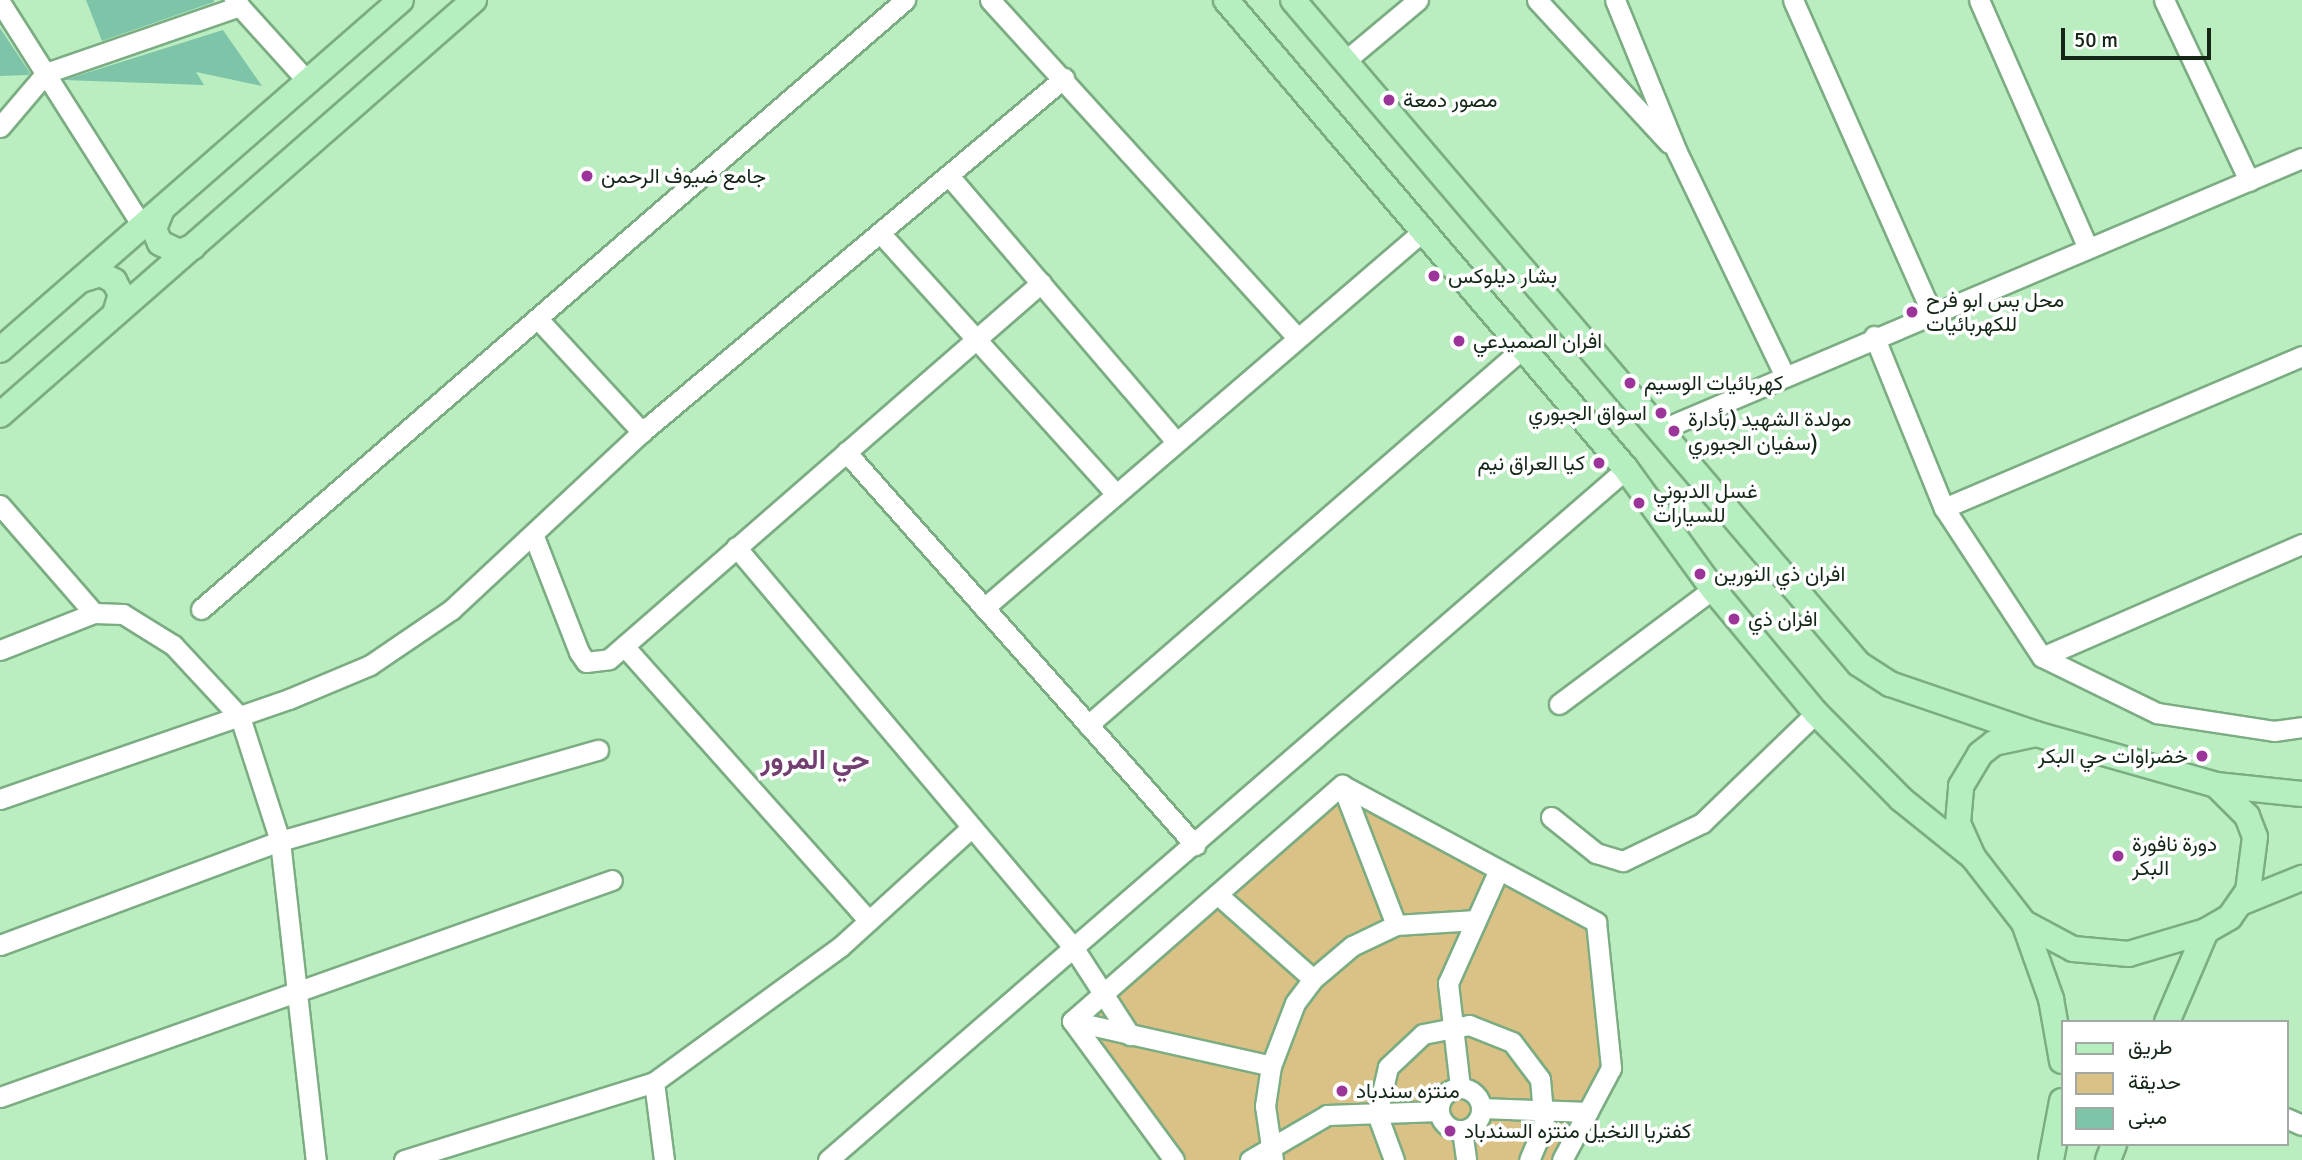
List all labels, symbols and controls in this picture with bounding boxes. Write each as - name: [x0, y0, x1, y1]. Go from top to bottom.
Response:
- scale bar: [2064, 14, 2214, 58]
- text: 50 m: [2074, 27, 2118, 53]
- place label: مصور دمعة: [1403, 87, 1498, 113]
- marker: مصور دمعة: [1381, 92, 1397, 108]
- place label: جامع ضيوف الرحمن: [601, 163, 766, 189]
- marker: جامع ضيوف الرحمن: [579, 168, 595, 184]
- place label: بشار ديلوكس: [1448, 263, 1557, 289]
- marker: بشار ديلوكس: [1426, 268, 1442, 284]
- place label: محل يس ابو فرح للكهربائيات: [1926, 287, 2064, 337]
- marker: محل يس ابو فرح للكهربائيات: [1904, 304, 1920, 320]
- place label: افران الصميدعي: [1473, 328, 1602, 354]
- marker: افران الصميدعي: [1451, 333, 1467, 349]
- place label: كهربائيات الوسيم: [1644, 370, 1783, 396]
- marker: كهربائيات الوسيم: [1622, 375, 1638, 391]
- place label: اسواق الجبوري: [1528, 400, 1647, 426]
- marker: اسواق الجبوري: [1653, 405, 1669, 421]
- place label: مولدة الشهيد (بأدارة سفيان الجبوري): [1688, 406, 1852, 456]
- marker: مولدة الشهيد (بأدارة سفيان الجبوري): [1666, 423, 1682, 439]
- place label: کیا العراق نیم: [1477, 450, 1585, 476]
- marker: کیا العراق نیم: [1591, 455, 1607, 471]
- place label: غسل الدبوني للسيارات: [1653, 478, 1758, 528]
- marker: غسل الدبوني للسيارات: [1631, 495, 1647, 511]
- place label: افران ذي النورين: [1714, 561, 1845, 587]
- marker: افران ذي النورين: [1692, 566, 1708, 582]
- place label: افران ذي: [1748, 606, 1818, 632]
- marker: افران ذي: [1726, 611, 1742, 627]
- district label: حي المرور: [760, 743, 870, 777]
- place label: خضراوات حي البكر: [2038, 743, 2188, 769]
- marker: خضراوات حي البكر: [2194, 748, 2210, 764]
- place label: دورة نافورة البكر: [2132, 831, 2217, 881]
- marker: دورة نافورة البكر: [2110, 848, 2126, 864]
- legend: [2060, 1020, 2288, 1146]
- text: طريق: [2128, 1034, 2173, 1060]
- text: حديقة: [2128, 1069, 2181, 1095]
- place label: منتزه سندباد: [1356, 1078, 1460, 1104]
- marker: منتزه سندباد: [1334, 1083, 1350, 1099]
- text: مبنى: [2128, 1104, 2167, 1130]
- place label: كفتريا النخيل منتزه السندباد: [1464, 1118, 1691, 1144]
- marker: كفتريا النخيل منتزه السندباد: [1442, 1123, 1458, 1139]

